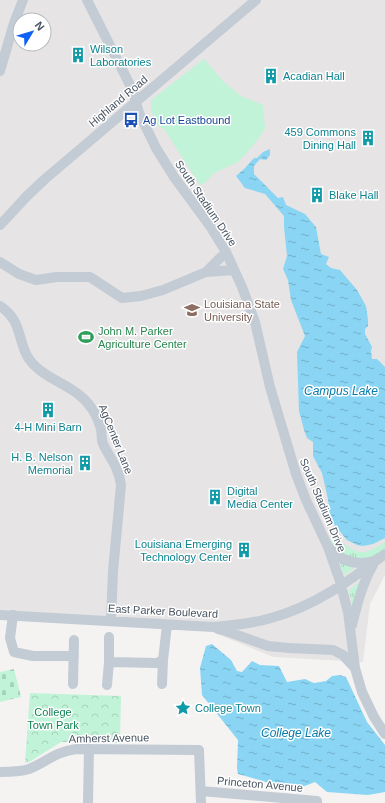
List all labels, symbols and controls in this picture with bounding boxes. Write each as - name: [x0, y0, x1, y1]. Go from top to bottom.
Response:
- north arrow: [12, 12, 52, 52]
- text: N: [33, 19, 47, 33]
- place label: Wilson Laboratories: [90, 43, 152, 68]
- building icon: Wilson Laboratories: [69, 46, 87, 64]
- building icon: Acadian Hall: [262, 67, 280, 85]
- place label: Acadian Hall: [283, 70, 345, 82]
- street label: Highland Road: [86, 73, 150, 129]
- bus stop icon: Ag Lot Eastbound: [122, 111, 140, 129]
- place label: Ag Lot Eastbound: [143, 114, 230, 126]
- place label: 459 Commons Dining Hall: [284, 126, 356, 151]
- building icon: 459 Commons Dining Hall: [359, 129, 377, 147]
- street label: South Stadium Drive: [173, 158, 239, 248]
- building icon: Blake Hall: [308, 186, 326, 204]
- place label: Blake Hall: [329, 189, 379, 201]
- place label: Louisiana State University: [204, 298, 280, 323]
- school or university icon: Louisiana State University: [183, 301, 201, 319]
- place label: John M. Parker Agriculture Center: [98, 325, 187, 350]
- sports icon: John M. Parker Agriculture Center: [77, 328, 95, 346]
- water label: Campus Lake: [304, 384, 378, 398]
- building icon: 4-H Mini Barn: [39, 401, 57, 419]
- street label: AgCenter Lane: [97, 402, 135, 476]
- place label: 4-H Mini Barn: [14, 421, 82, 433]
- place label: H. B. Nelson Memorial: [11, 451, 73, 476]
- building icon: H. B. Nelson Memorial: [76, 454, 94, 472]
- street label: South Stadium Drive: [298, 456, 348, 554]
- place label: Digital Media Center: [227, 485, 293, 510]
- building icon: Digital Media Center: [206, 488, 224, 506]
- place label: Louisiana Emerging Technology Center: [135, 538, 232, 563]
- building icon: Louisiana Emerging Technology Center: [235, 541, 253, 559]
- street label: East Parker Boulevard: [108, 602, 218, 620]
- place icon: College Town: [174, 699, 192, 717]
- place label: College Town: [195, 702, 261, 714]
- park label: College Town Park: [27, 706, 79, 731]
- water label: College Lake: [261, 726, 331, 740]
- street label: Amherst Avenue: [69, 731, 149, 745]
- street label: Princeton Avenue: [217, 774, 303, 794]

